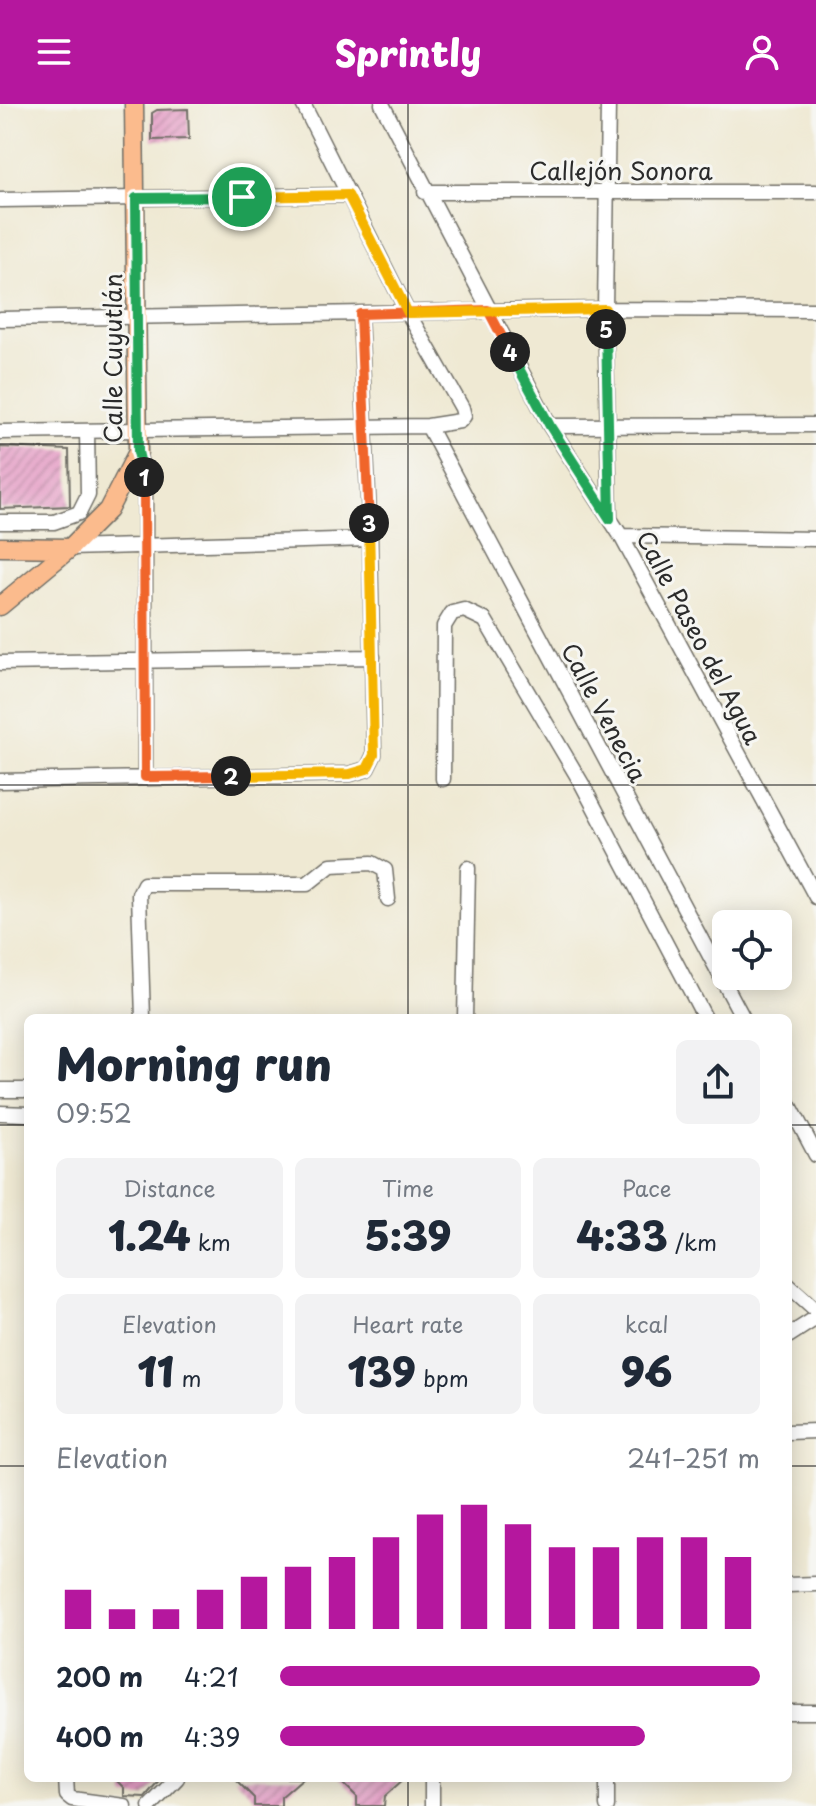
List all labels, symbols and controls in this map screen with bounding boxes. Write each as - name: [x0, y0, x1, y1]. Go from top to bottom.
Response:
- text: Sprintly: [335, 25, 481, 79]
- icon: menu: [32, 30, 76, 74]
- icon: person: [740, 30, 784, 74]
- street label: Callejón Sonora: [529, 152, 713, 188]
- pin: [208, 163, 276, 231]
- icon: arrive: [220, 175, 264, 219]
- street label: Calle Cuyutlán: [94, 273, 130, 443]
- pin: 5: [586, 309, 626, 349]
- text: 5: [599, 312, 613, 345]
- pin: 4: [490, 332, 530, 372]
- text: 4: [503, 335, 517, 368]
- pin: 1: [124, 457, 164, 497]
- text: 1: [139, 460, 149, 493]
- pin: 3: [349, 503, 389, 543]
- text: 3: [362, 506, 376, 539]
- street label: Calle Paseo del Agua: [628, 524, 772, 750]
- street label: Calle Venecia: [553, 636, 657, 788]
- pin: 2: [211, 756, 251, 796]
- text: 2: [223, 759, 239, 792]
- map controls: [712, 910, 792, 990]
- button: locate: [712, 910, 792, 990]
- text: Morning run: [56, 1030, 332, 1096]
- button: share: [676, 1040, 760, 1124]
- text: 09:52: [56, 1093, 132, 1132]
- text: Distance: [123, 1171, 215, 1204]
- text: Time: [382, 1171, 434, 1204]
- text: Pace: [622, 1171, 671, 1204]
- text: 1.24: [108, 1204, 191, 1265]
- text: 5:39: [365, 1204, 451, 1265]
- text: 4:33: [576, 1204, 668, 1265]
- text: km: [191, 1225, 231, 1258]
- text: /km: [668, 1225, 717, 1258]
- text: Elevation: [122, 1307, 217, 1340]
- text: Heart rate: [352, 1307, 464, 1340]
- text: kcal: [625, 1307, 669, 1340]
- text: 11: [137, 1340, 174, 1401]
- text: 139: [347, 1340, 416, 1401]
- text: 96: [621, 1340, 672, 1401]
- text: m: [174, 1361, 201, 1394]
- text: bpm: [416, 1361, 469, 1394]
- text: Elevation: [56, 1438, 168, 1477]
- text: 241–251 m: [627, 1438, 760, 1477]
- text: 200 m: [56, 1657, 143, 1696]
- text: 4:21: [184, 1657, 239, 1696]
- text: 400 m: [56, 1717, 144, 1756]
- text: 4:39: [184, 1717, 240, 1756]

